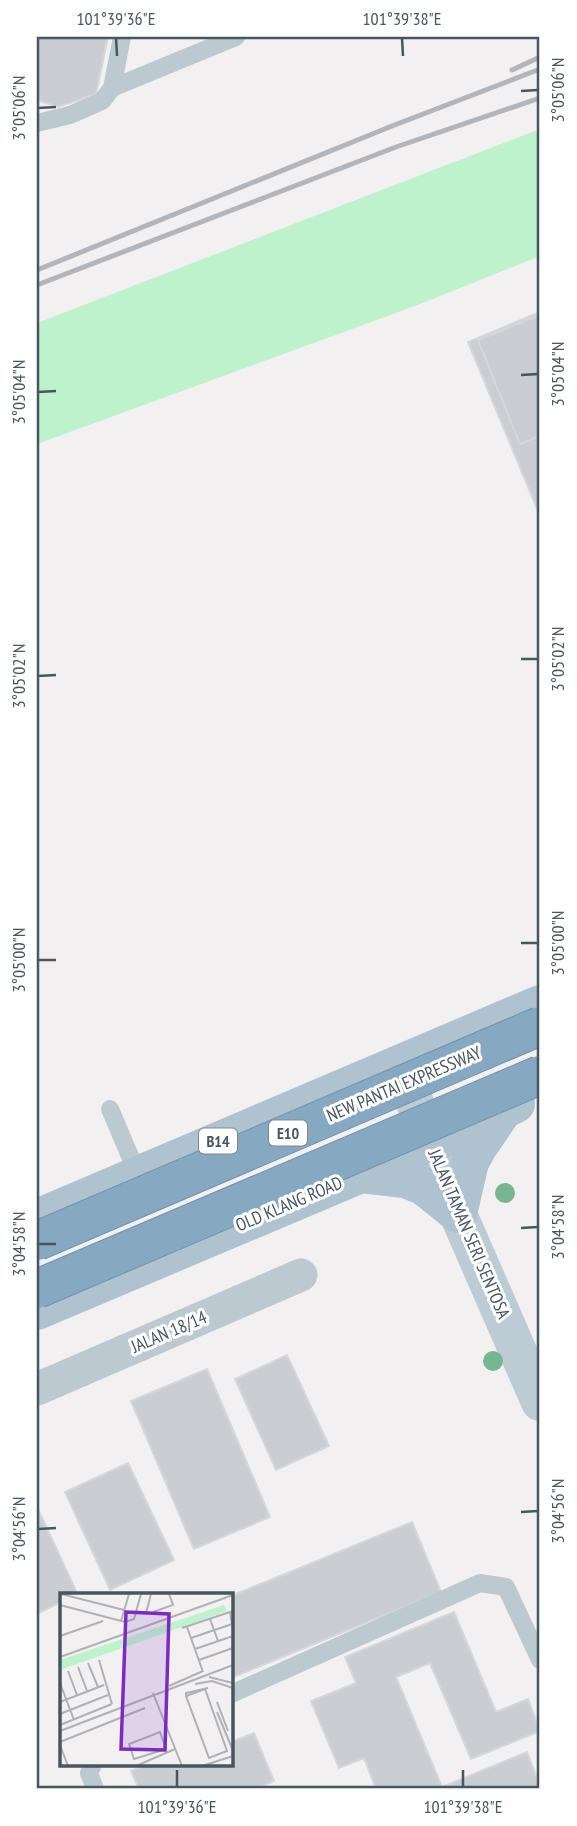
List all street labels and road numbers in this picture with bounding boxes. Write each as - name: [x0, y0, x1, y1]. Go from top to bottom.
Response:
- street label: NEW PANTAI EXPRESSWAY: [323, 1040, 485, 1127]
- road number: E10: [269, 1120, 307, 1146]
- road number: B14: [199, 1128, 237, 1154]
- street label: JALAN TAMAN SERI SENTOSA: [423, 1145, 516, 1322]
- street label: OLD KLANG ROAD: [232, 1171, 346, 1236]
- street label: JALAN 18/14: [126, 1305, 210, 1358]

